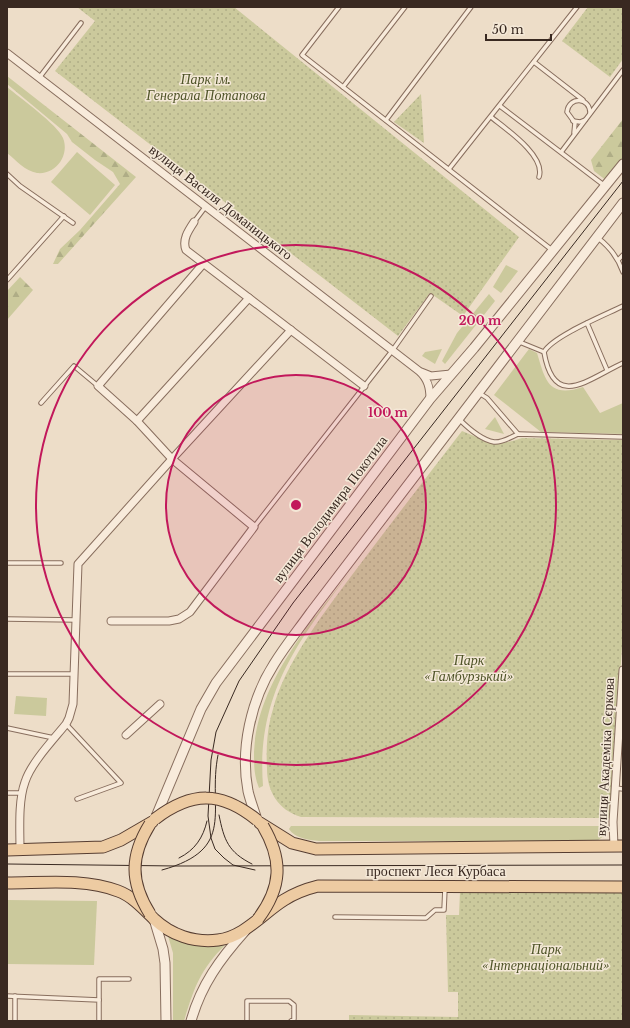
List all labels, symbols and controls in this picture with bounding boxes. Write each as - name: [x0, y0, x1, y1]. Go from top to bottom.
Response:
- scale bar: [486, 16, 551, 42]
- text: 50 m: [492, 22, 524, 37]
- park label: Парк ім. Генерала Потапова: [145, 70, 266, 104]
- street label: вулиця Василя Доманицького: [146, 140, 296, 264]
- text: 200 m: [459, 313, 502, 328]
- text: 100 m: [368, 405, 409, 420]
- street label: вулиця Володимира Покотила: [269, 431, 392, 586]
- centre of rings: [289, 498, 303, 512]
- park label: Парк «Гамбурзький»: [424, 651, 514, 685]
- street label: вулиця Академіка Сєркова: [592, 676, 618, 837]
- street label: проспект Леся Курбаса: [366, 862, 506, 880]
- park label: Парк «Інтернаціональний»: [482, 940, 610, 974]

